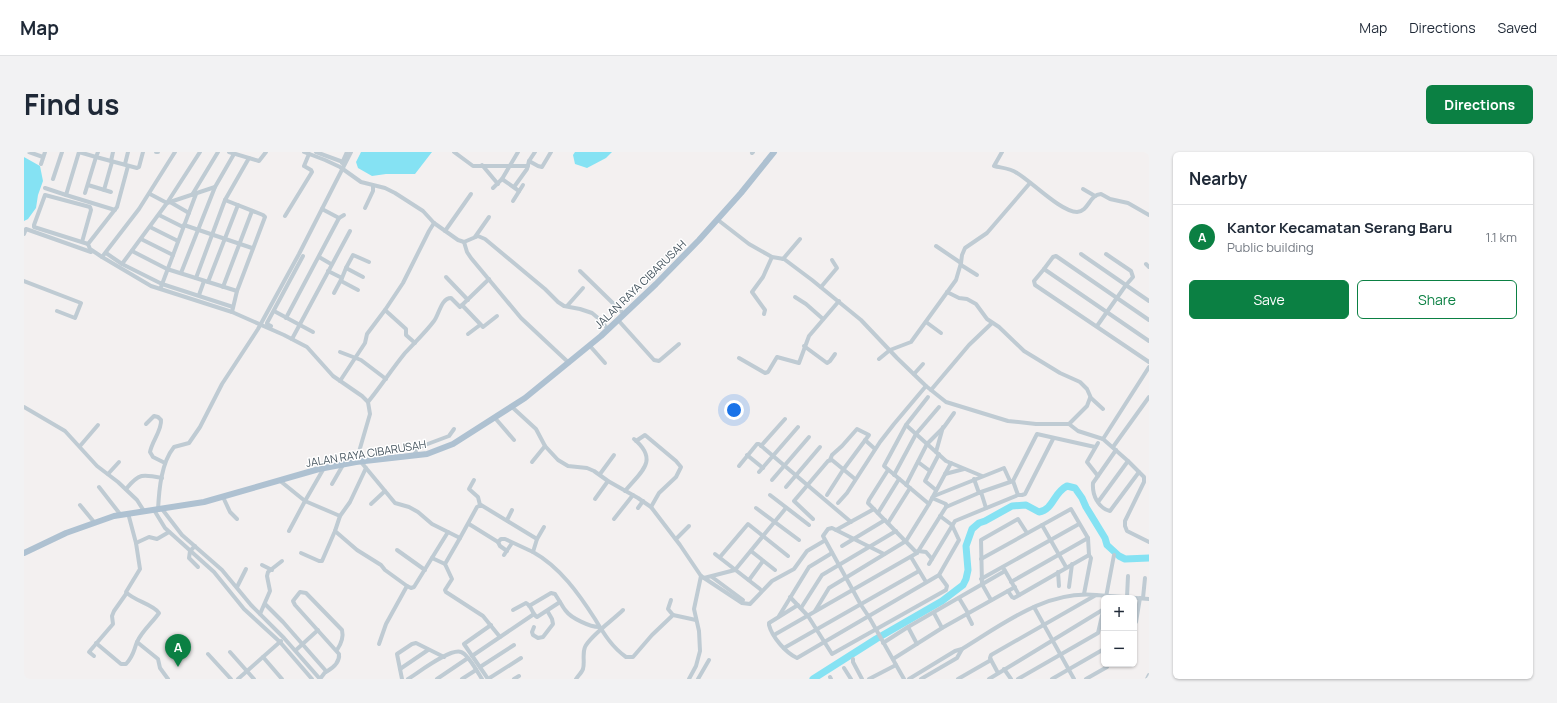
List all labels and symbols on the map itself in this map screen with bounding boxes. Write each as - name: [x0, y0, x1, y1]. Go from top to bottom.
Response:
- street label: JALAN RAYA CIBARUSAH: [591, 236, 689, 332]
- your location: [724, 400, 744, 420]
- street label: JALAN RAYA CIBARUSAH: [305, 436, 427, 470]
- pin: A: [165, 634, 191, 667]

